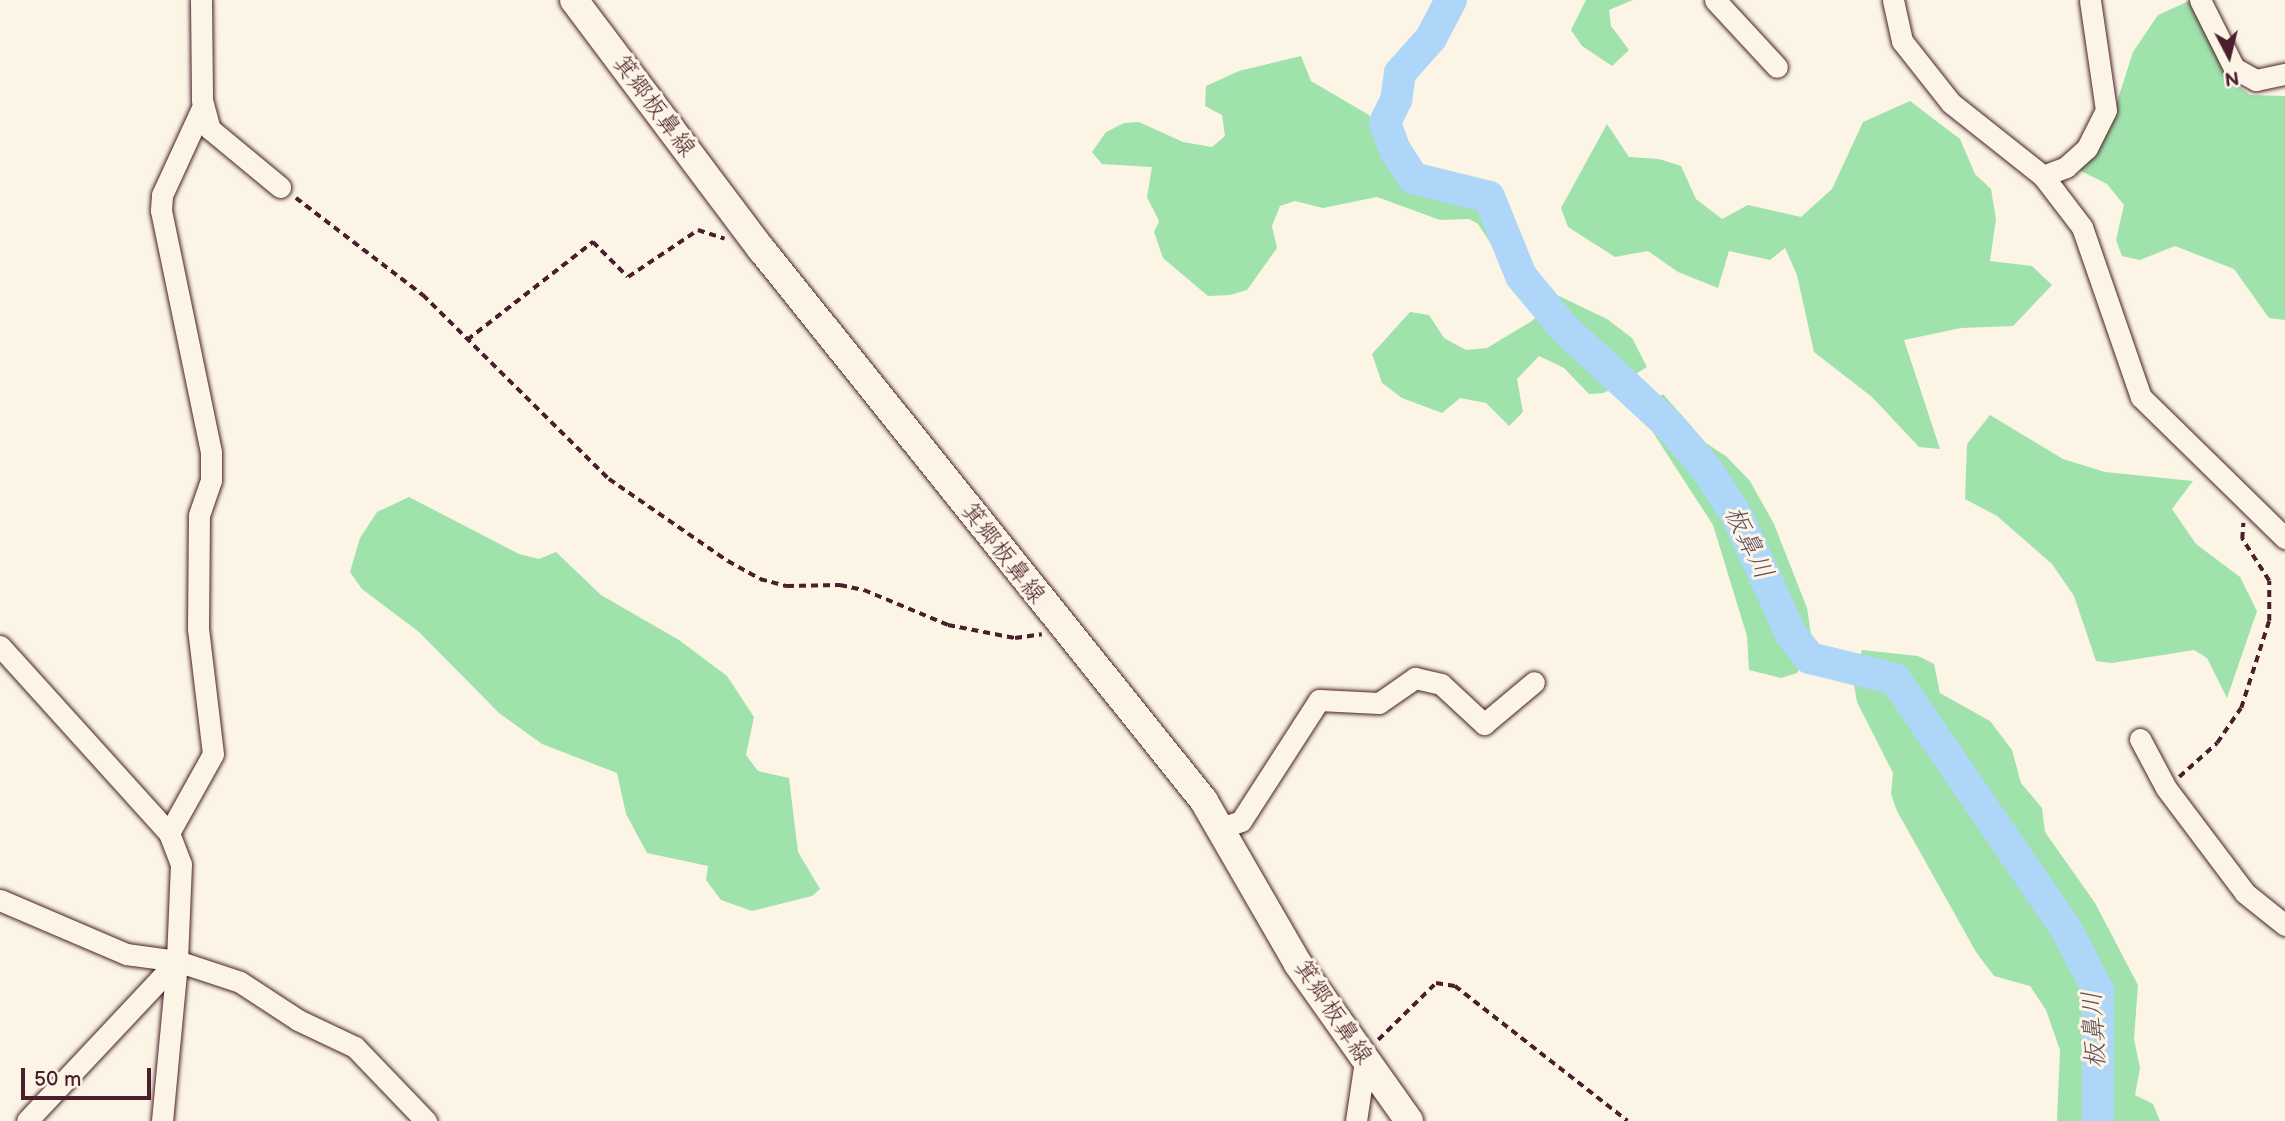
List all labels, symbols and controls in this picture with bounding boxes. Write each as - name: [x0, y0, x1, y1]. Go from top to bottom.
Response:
- north arrow: [2194, 21, 2264, 91]
- street label: 箕郷板鼻線: [606, 49, 702, 163]
- text: N: [2223, 65, 2240, 90]
- street label: 箕郷板鼻線: [955, 497, 1051, 609]
- water label: 板鼻川: [1717, 501, 1779, 585]
- street label: 箕郷板鼻線: [1288, 954, 1378, 1070]
- water label: 板鼻川: [2077, 990, 2113, 1070]
- scale bar: [24, 1054, 154, 1098]
- text: 50 m: [34, 1067, 81, 1092]

